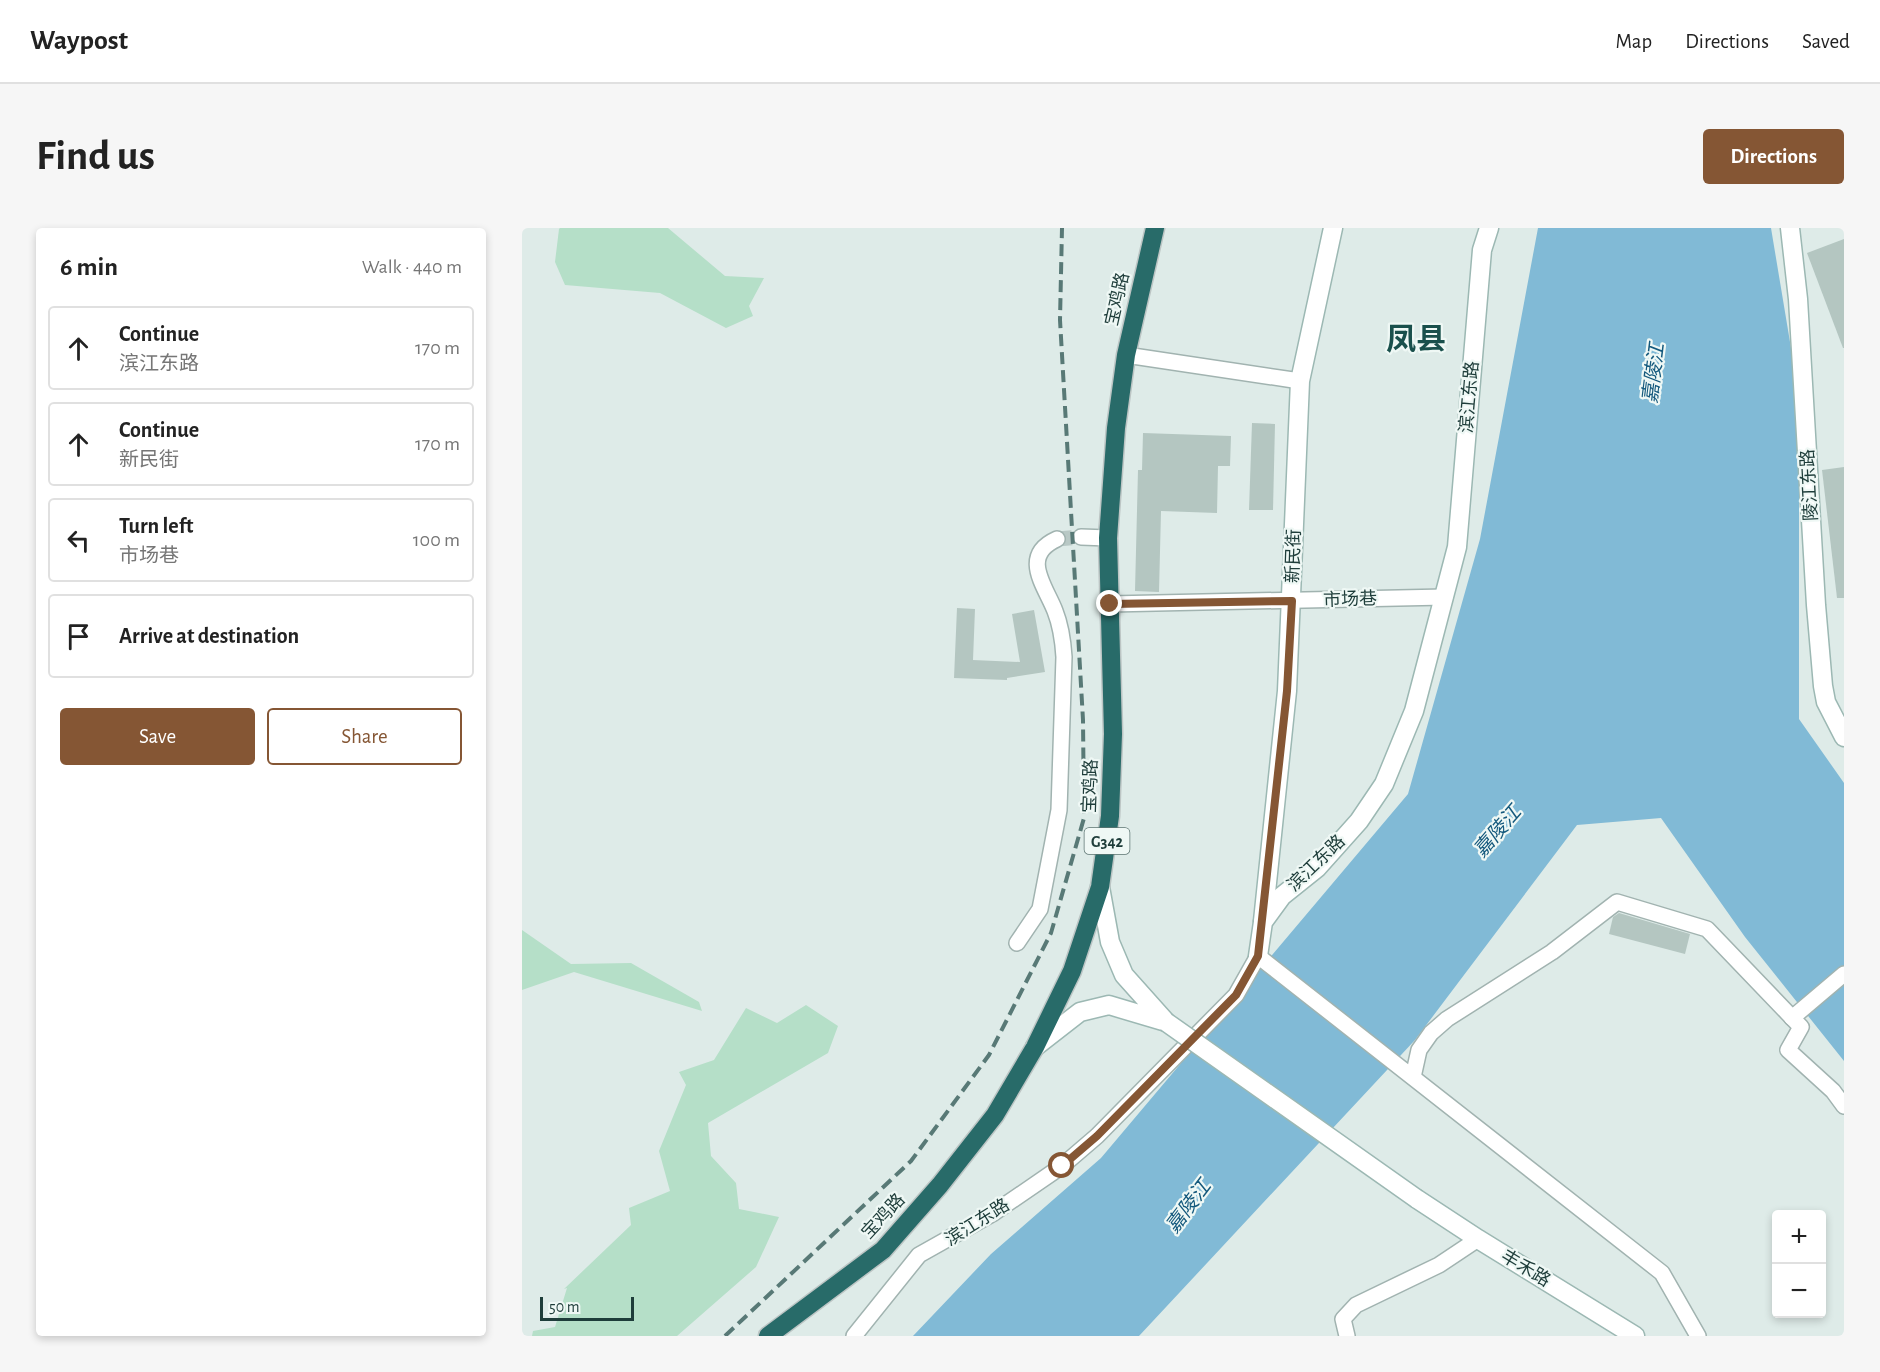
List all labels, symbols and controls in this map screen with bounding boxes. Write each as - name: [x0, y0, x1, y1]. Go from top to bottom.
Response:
- text: Waypost: [30, 27, 128, 55]
- text: Map: [1616, 31, 1652, 52]
- text: Directions: [1685, 31, 1769, 52]
- text: Saved: [1802, 31, 1850, 52]
- button: Directions: [1703, 129, 1844, 184]
- text: Find us: [36, 135, 155, 177]
- text: 6 min: [60, 254, 118, 280]
- text: Walk · 440 m: [362, 257, 462, 277]
- street label: 宝鸡路: [1101, 270, 1133, 328]
- text: Continue: [119, 323, 199, 345]
- district label: 凤县: [1386, 324, 1446, 355]
- icon: ahead: [62, 332, 95, 365]
- text: 170 m: [415, 338, 460, 358]
- water label: 嘉陵江: [1639, 340, 1668, 404]
- text: 滨江东路: [119, 354, 199, 374]
- street label: 滨江东路: [1456, 360, 1482, 434]
- text: Continue: [119, 419, 199, 441]
- icon: ahead: [62, 428, 95, 461]
- text: 170 m: [415, 434, 460, 454]
- street label: 陵江东路: [1797, 449, 1821, 521]
- text: 新民街: [119, 450, 179, 470]
- text: Turn left: [119, 515, 193, 537]
- icon: left: [62, 524, 95, 557]
- street label: 新民街: [1282, 529, 1304, 583]
- text: 100 m: [413, 530, 460, 550]
- text: 市场巷: [119, 546, 179, 566]
- street label: 市场巷: [1323, 588, 1377, 610]
- route end: [1096, 590, 1122, 616]
- icon: arrive: [62, 620, 95, 653]
- text: Arrive at destination: [119, 625, 299, 647]
- button: Save: [60, 708, 255, 765]
- button: Share: [267, 708, 462, 765]
- street label: 宝鸡路: [1079, 759, 1101, 813]
- water label: 嘉陵江: [1470, 800, 1526, 861]
- road number: G342: [1084, 828, 1130, 854]
- street label: 滨江东路: [1283, 831, 1349, 895]
- route start: [1048, 1152, 1074, 1178]
- water label: 嘉陵江: [1162, 1174, 1216, 1237]
- street label: 宝鸡路: [857, 1189, 909, 1243]
- street label: 滨江东路: [941, 1194, 1013, 1250]
- map controls: [1772, 1210, 1826, 1318]
- button: +: [1772, 1210, 1826, 1264]
- street label: 丰禾路: [1498, 1246, 1554, 1290]
- button: −: [1772, 1264, 1826, 1318]
- scale bar: [540, 1294, 634, 1322]
- text: 50 m: [549, 1299, 580, 1315]

